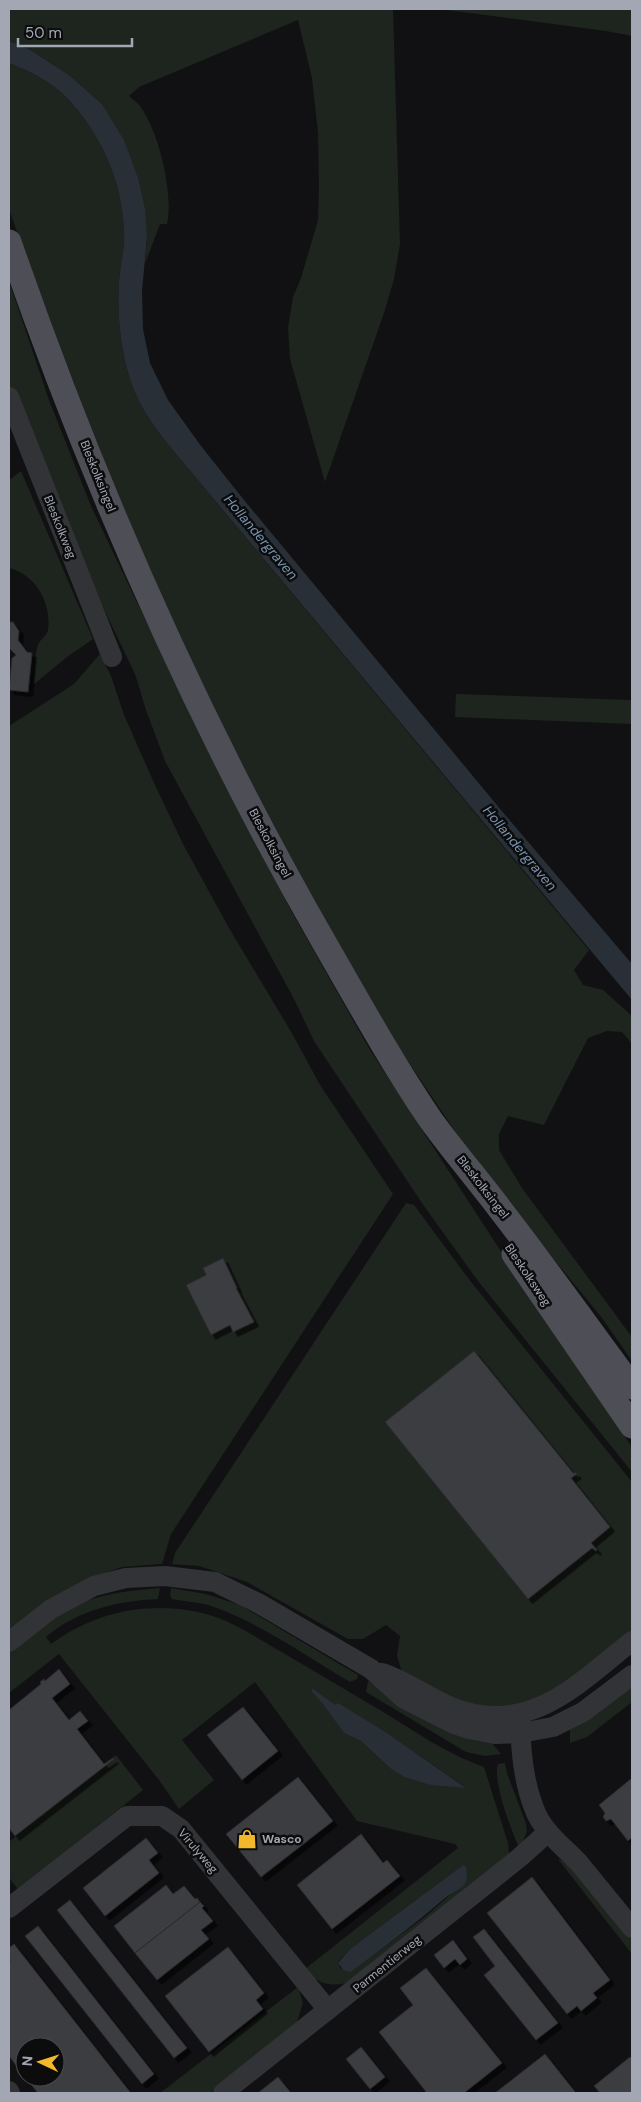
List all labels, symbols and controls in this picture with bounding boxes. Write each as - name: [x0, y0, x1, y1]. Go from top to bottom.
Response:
- scale bar: [18, 15, 131, 47]
- text: 50 m: [25, 23, 62, 43]
- street label: Bleskolksingel: [76, 438, 120, 514]
- water label: Hollandergraven: [220, 491, 302, 583]
- street label: Bleskolkweg: [40, 493, 80, 561]
- water label: Hollandergraven: [479, 802, 561, 894]
- street label: Bleskolksingel: [245, 806, 295, 880]
- street label: Bleskolksingel: [453, 1152, 513, 1222]
- street label: Bleskolksweg: [501, 1241, 555, 1310]
- street label: Virulyweg: [175, 1825, 222, 1877]
- shop icon: Wasco: [236, 1828, 258, 1850]
- place label: Wasco: [262, 1831, 302, 1847]
- street label: Parmentierweg: [350, 1931, 425, 1996]
- north arrow: [15, 2037, 65, 2087]
- text: N: [18, 2055, 36, 2067]

